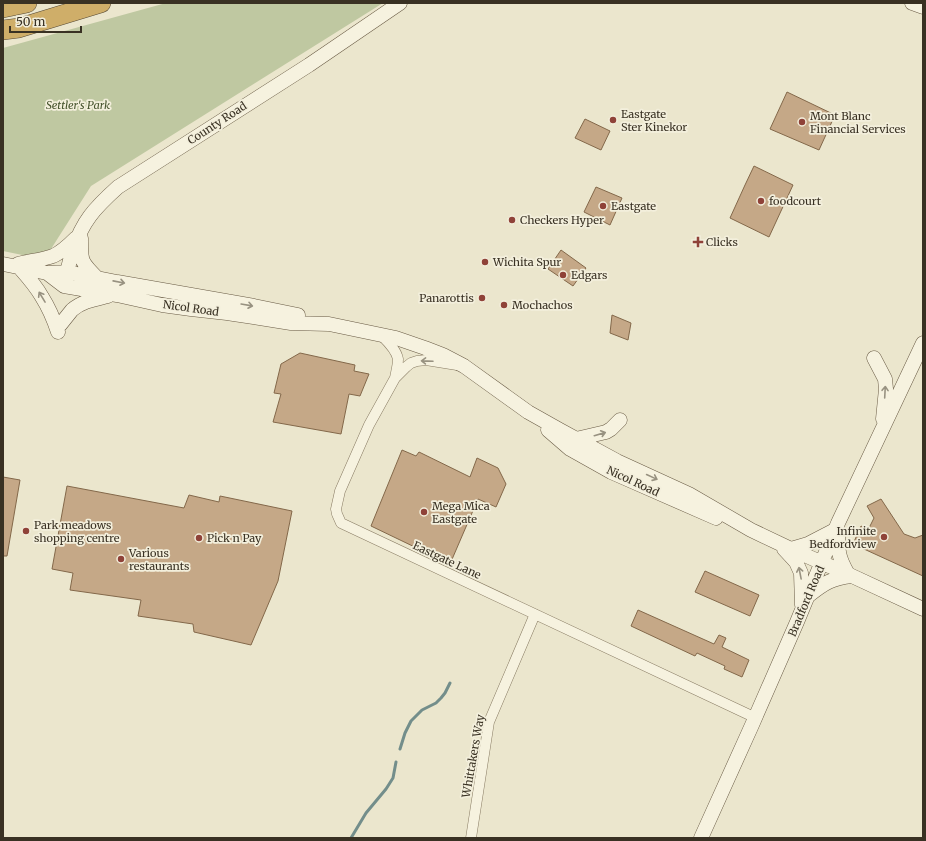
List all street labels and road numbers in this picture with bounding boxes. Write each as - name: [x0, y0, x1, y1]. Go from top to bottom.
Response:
- street label: County Road: [185, 99, 249, 147]
- street label: Nicol Road: [162, 297, 220, 319]
- street label: Nicol Road: [604, 463, 662, 499]
- street label: Eastgate Lane: [411, 538, 484, 582]
- street label: Bradford Road: [785, 563, 827, 639]
- street label: Whittakers Way: [459, 713, 487, 800]

